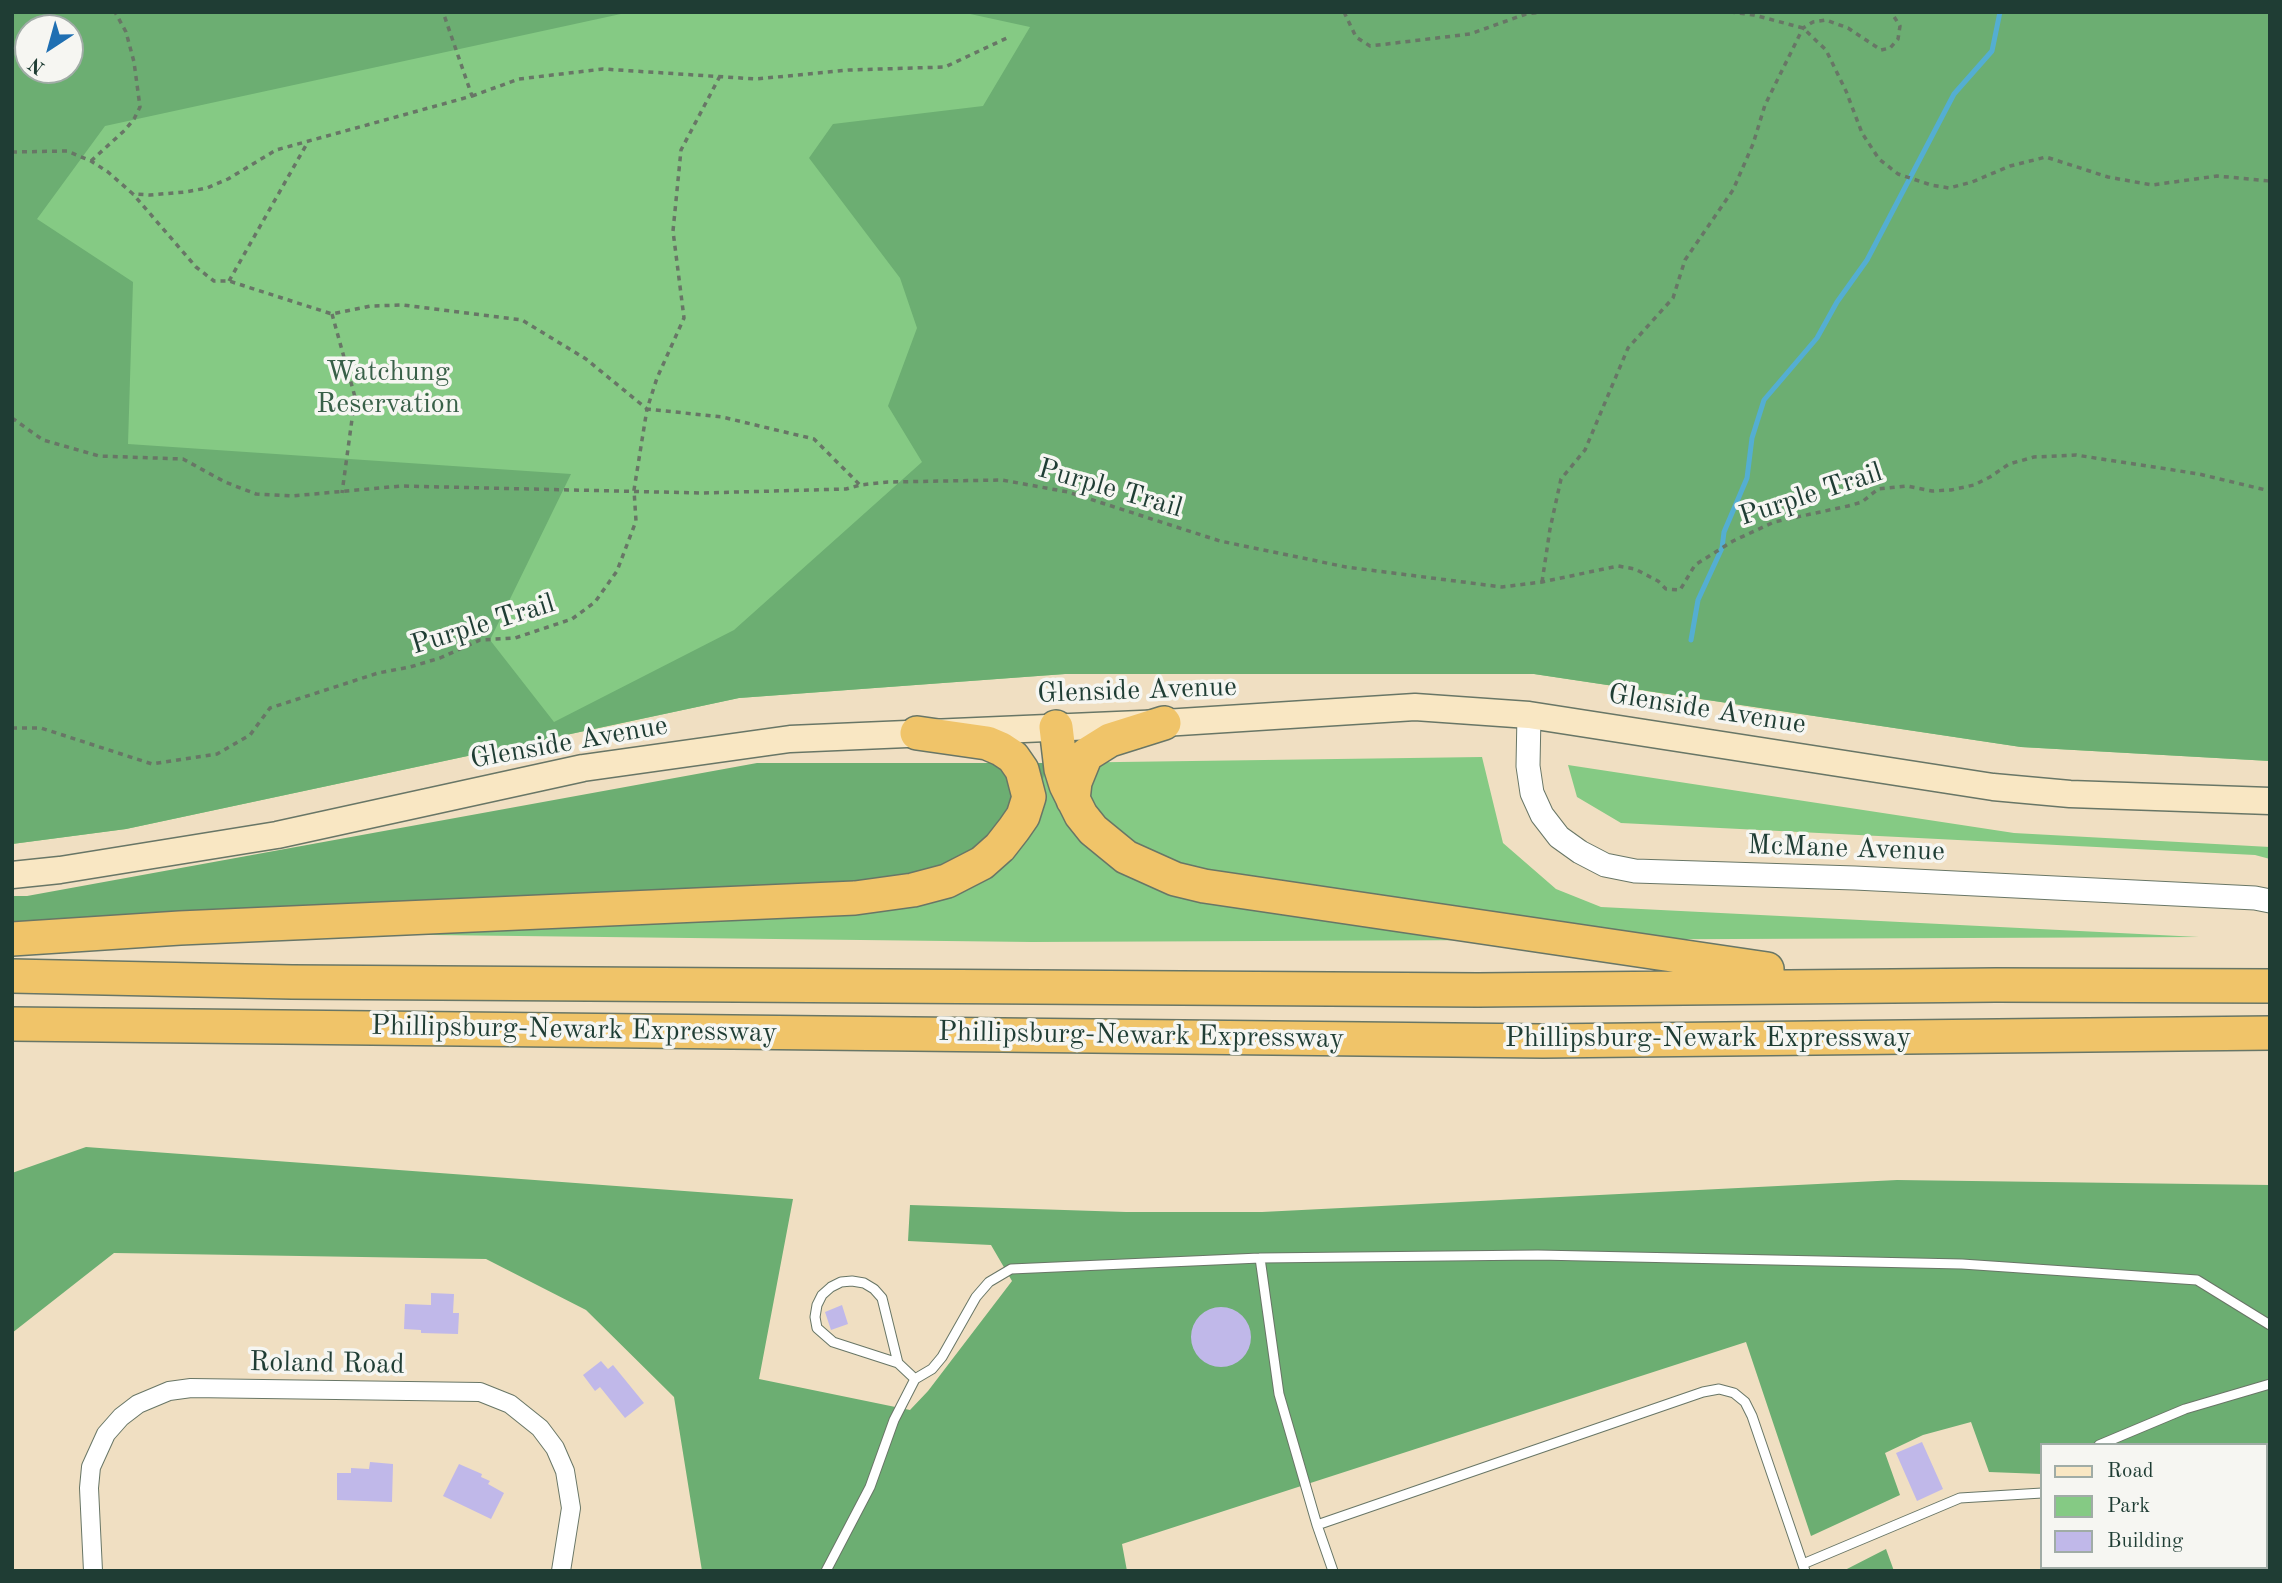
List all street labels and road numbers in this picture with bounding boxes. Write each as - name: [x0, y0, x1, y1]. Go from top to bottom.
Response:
- street label: Purple Trail: [1034, 452, 1186, 526]
- street label: Purple Trail: [1735, 456, 1887, 534]
- street label: Purple Trail: [407, 587, 559, 663]
- street label: Glenside Avenue: [1037, 671, 1237, 711]
- street label: Glenside Avenue: [1606, 678, 1808, 742]
- street label: Glenside Avenue: [468, 709, 670, 777]
- street label: McMane Avenue: [1747, 829, 1945, 869]
- street label: Phillipsburg-Newark Expressway: [370, 1010, 778, 1050]
- street label: Phillipsburg-Newark Expressway: [937, 1016, 1345, 1056]
- street label: Phillipsburg-Newark Expressway: [1505, 1022, 1911, 1056]
- street label: Roland Road: [249, 1346, 405, 1382]

